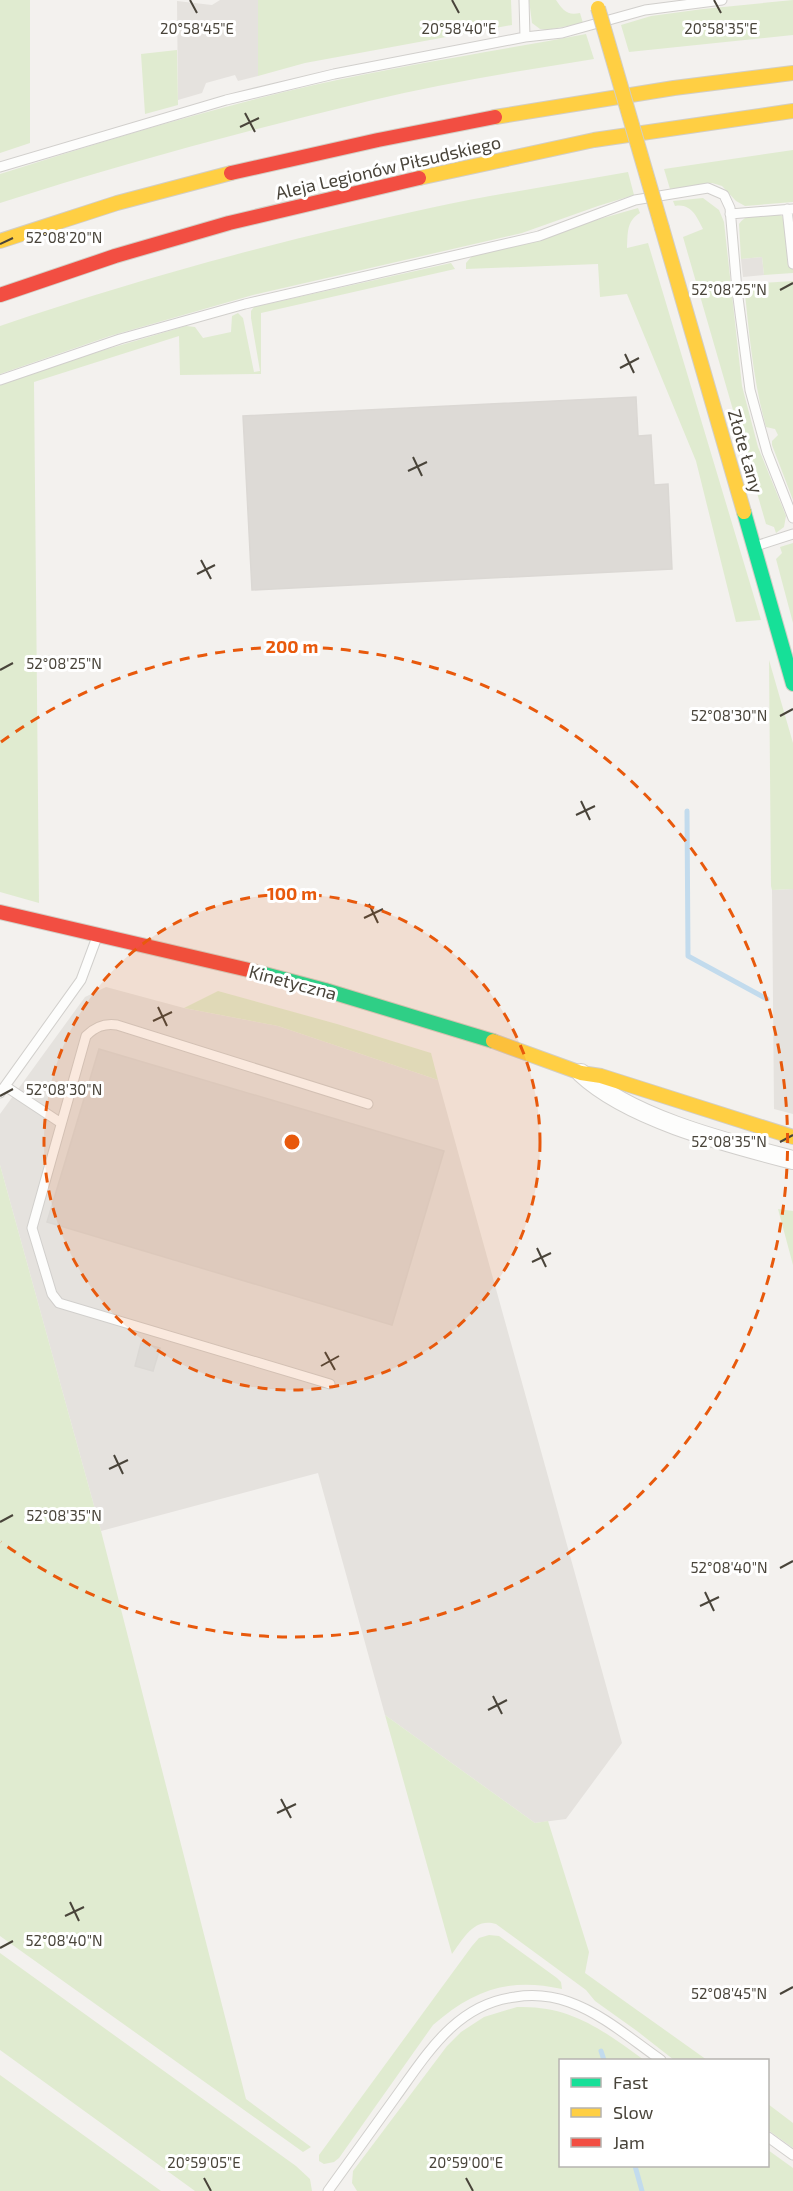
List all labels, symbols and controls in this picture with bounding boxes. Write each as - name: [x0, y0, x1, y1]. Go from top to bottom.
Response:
- text: 20°58'45"E: [160, 19, 234, 37]
- text: 20°58'40"E: [422, 19, 496, 37]
- text: 20°58'35"E: [684, 19, 758, 37]
- street label: Aleja Legionów Piłsudskiego: [273, 130, 503, 204]
- text: 52°08'20"N: [26, 228, 102, 246]
- text: 52°08'25"N: [691, 280, 767, 298]
- street label: Złote Łany: [724, 407, 769, 496]
- text: 200 m: [266, 635, 318, 657]
- text: 52°08'25"N: [26, 654, 102, 672]
- text: 52°08'30"N: [691, 706, 767, 724]
- text: 100 m: [267, 882, 317, 904]
- street label: Kinetyczna: [247, 960, 339, 1004]
- text: 52°08'30"N: [26, 1080, 102, 1098]
- centre of rings: [282, 1132, 302, 1152]
- text: 52°08'35"N: [691, 1132, 767, 1150]
- text: 52°08'35"N: [26, 1506, 102, 1524]
- text: 52°08'40"N: [690, 1558, 768, 1576]
- text: 52°08'40"N: [25, 1931, 103, 1949]
- text: 52°08'45"N: [691, 1984, 767, 2002]
- legend: [559, 2059, 769, 2167]
- text: Fast: [613, 2071, 648, 2093]
- text: Slow: [613, 2101, 654, 2123]
- text: Jam: [613, 2131, 645, 2153]
- text: 20°59'05"E: [167, 2153, 241, 2171]
- text: 20°59'00"E: [429, 2153, 503, 2171]

